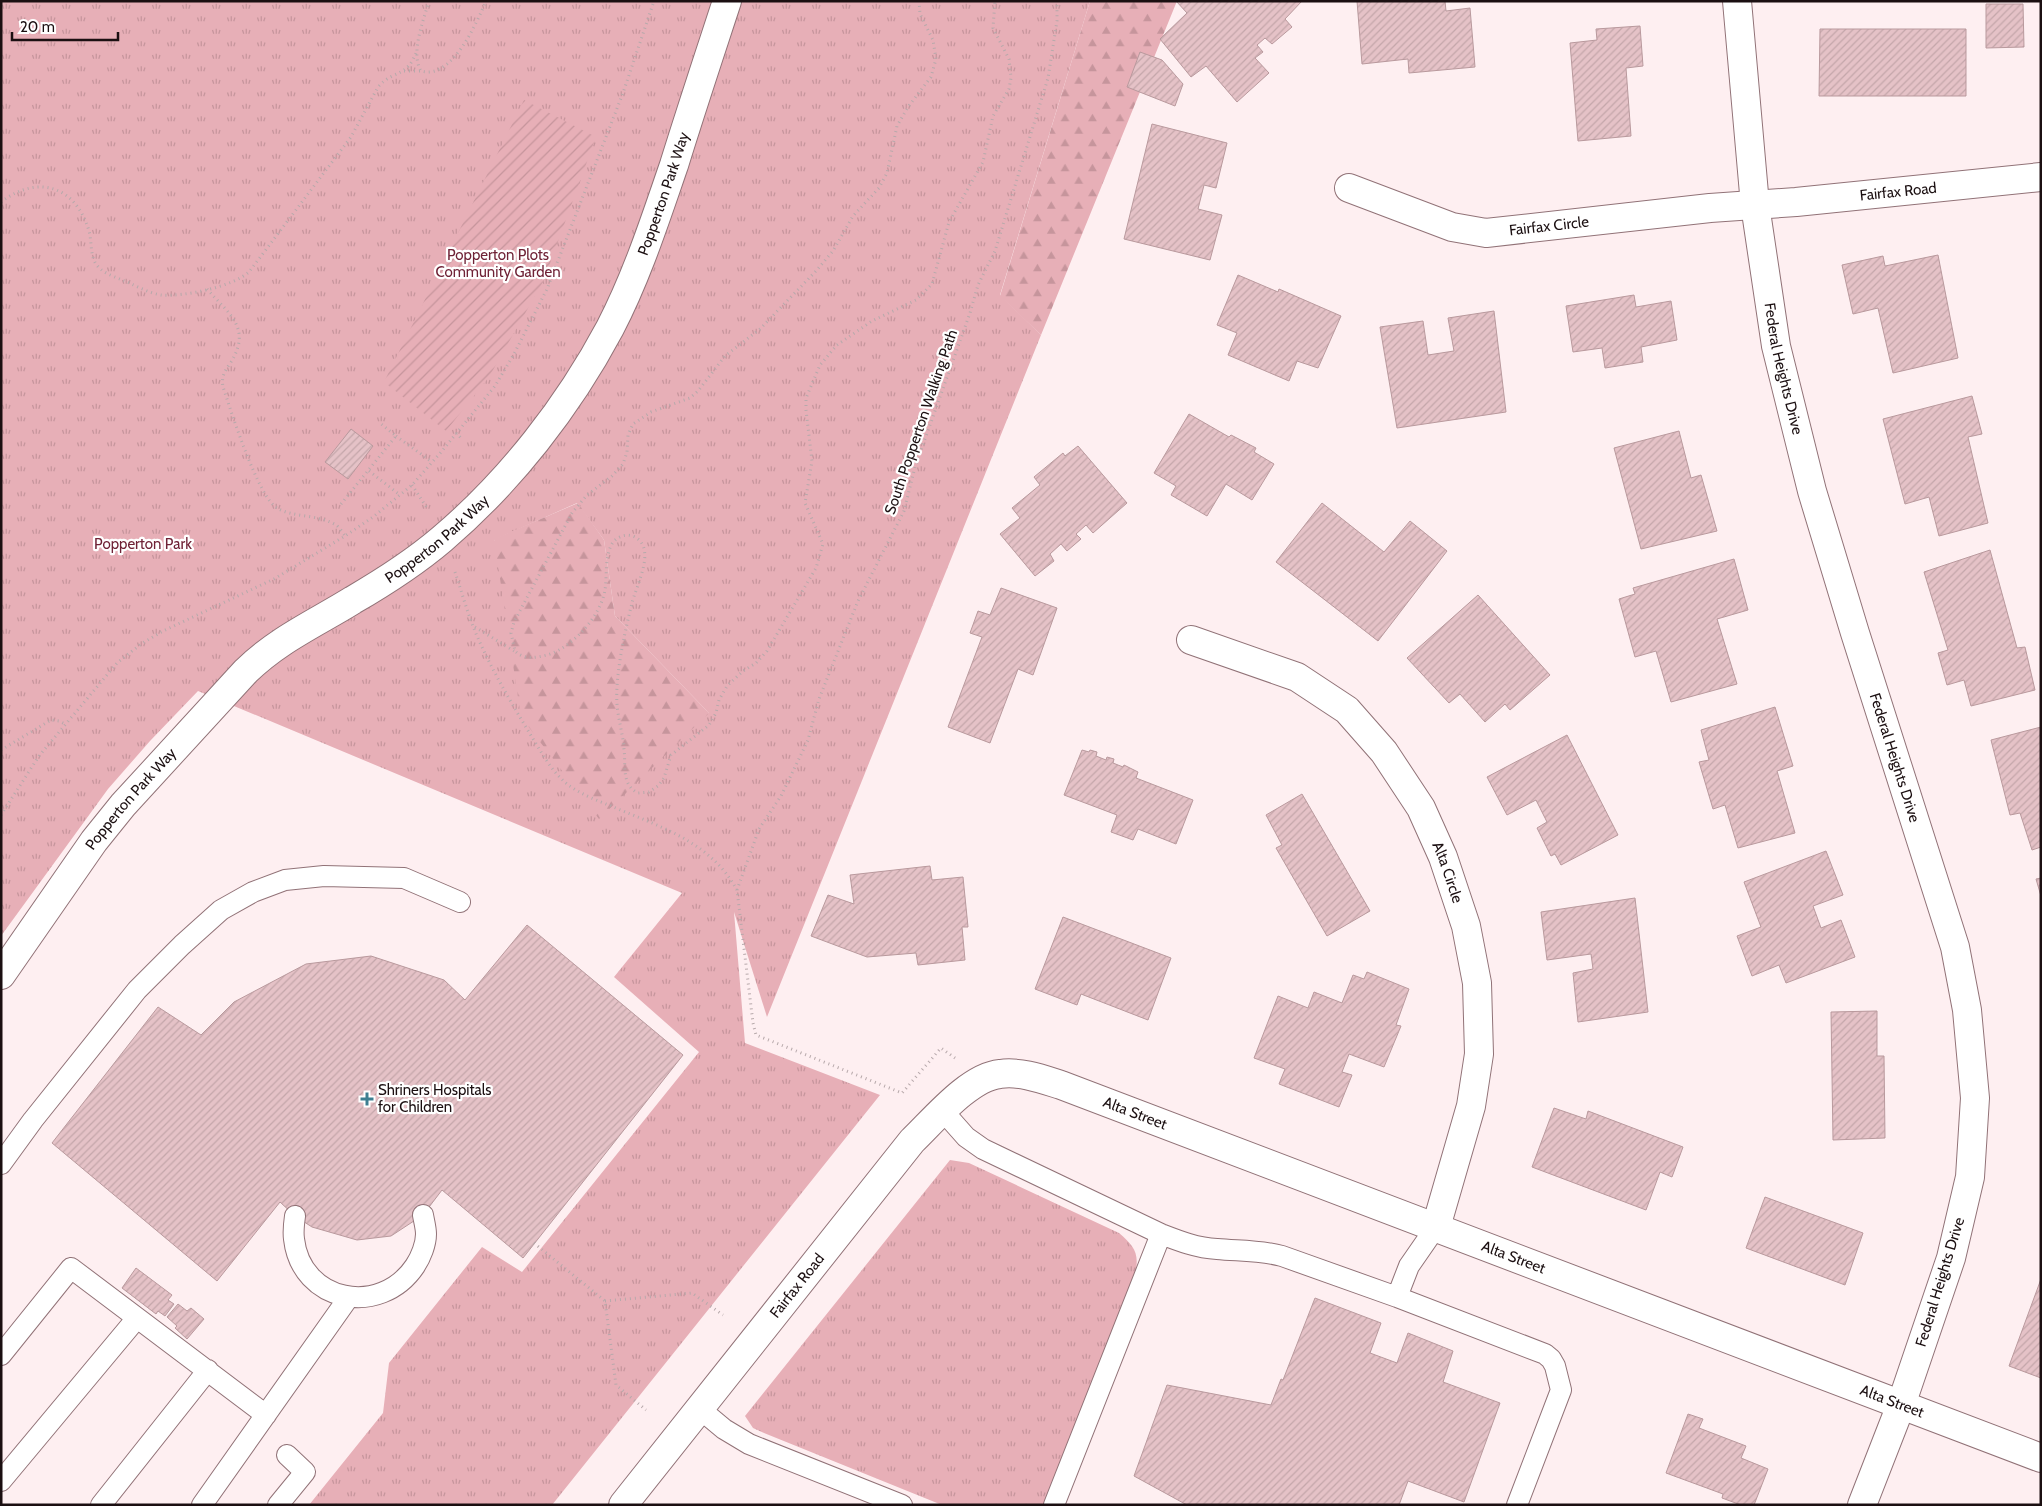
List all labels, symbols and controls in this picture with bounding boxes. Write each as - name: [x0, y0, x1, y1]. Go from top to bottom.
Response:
- scale bar: [12, 10, 119, 42]
- text: 20 m: [20, 18, 55, 36]
- street label: Popperton Park Way: [634, 129, 693, 258]
- street label: Fairfax Road: [1859, 179, 1938, 204]
- street label: Fairfax Circle: [1508, 213, 1590, 239]
- park label: Popperton Plots Community Garden: [435, 246, 561, 281]
- street label: Federal Heights Drive: [1761, 301, 1807, 437]
- street label: South Popperton Walking Path: [881, 327, 961, 517]
- street label: Popperton Park Way: [382, 491, 493, 587]
- park label: Popperton Park: [94, 535, 192, 553]
- street label: Federal Heights Drive: [1866, 691, 1924, 825]
- street label: Popperton Park Way: [82, 744, 180, 853]
- street label: Alta Circle: [1428, 839, 1467, 906]
- place label: Shriners Hospitals for Children: [378, 1081, 492, 1116]
- marker: Shriners Hospitals for Children: [360, 1092, 374, 1106]
- street label: Alta Street: [1101, 1093, 1170, 1134]
- street label: Federal Heights Drive: [1912, 1215, 1968, 1349]
- street label: Alta Street: [1479, 1237, 1548, 1278]
- street label: Fairfax Road: [766, 1250, 828, 1322]
- street label: Alta Street: [1858, 1381, 1927, 1422]

